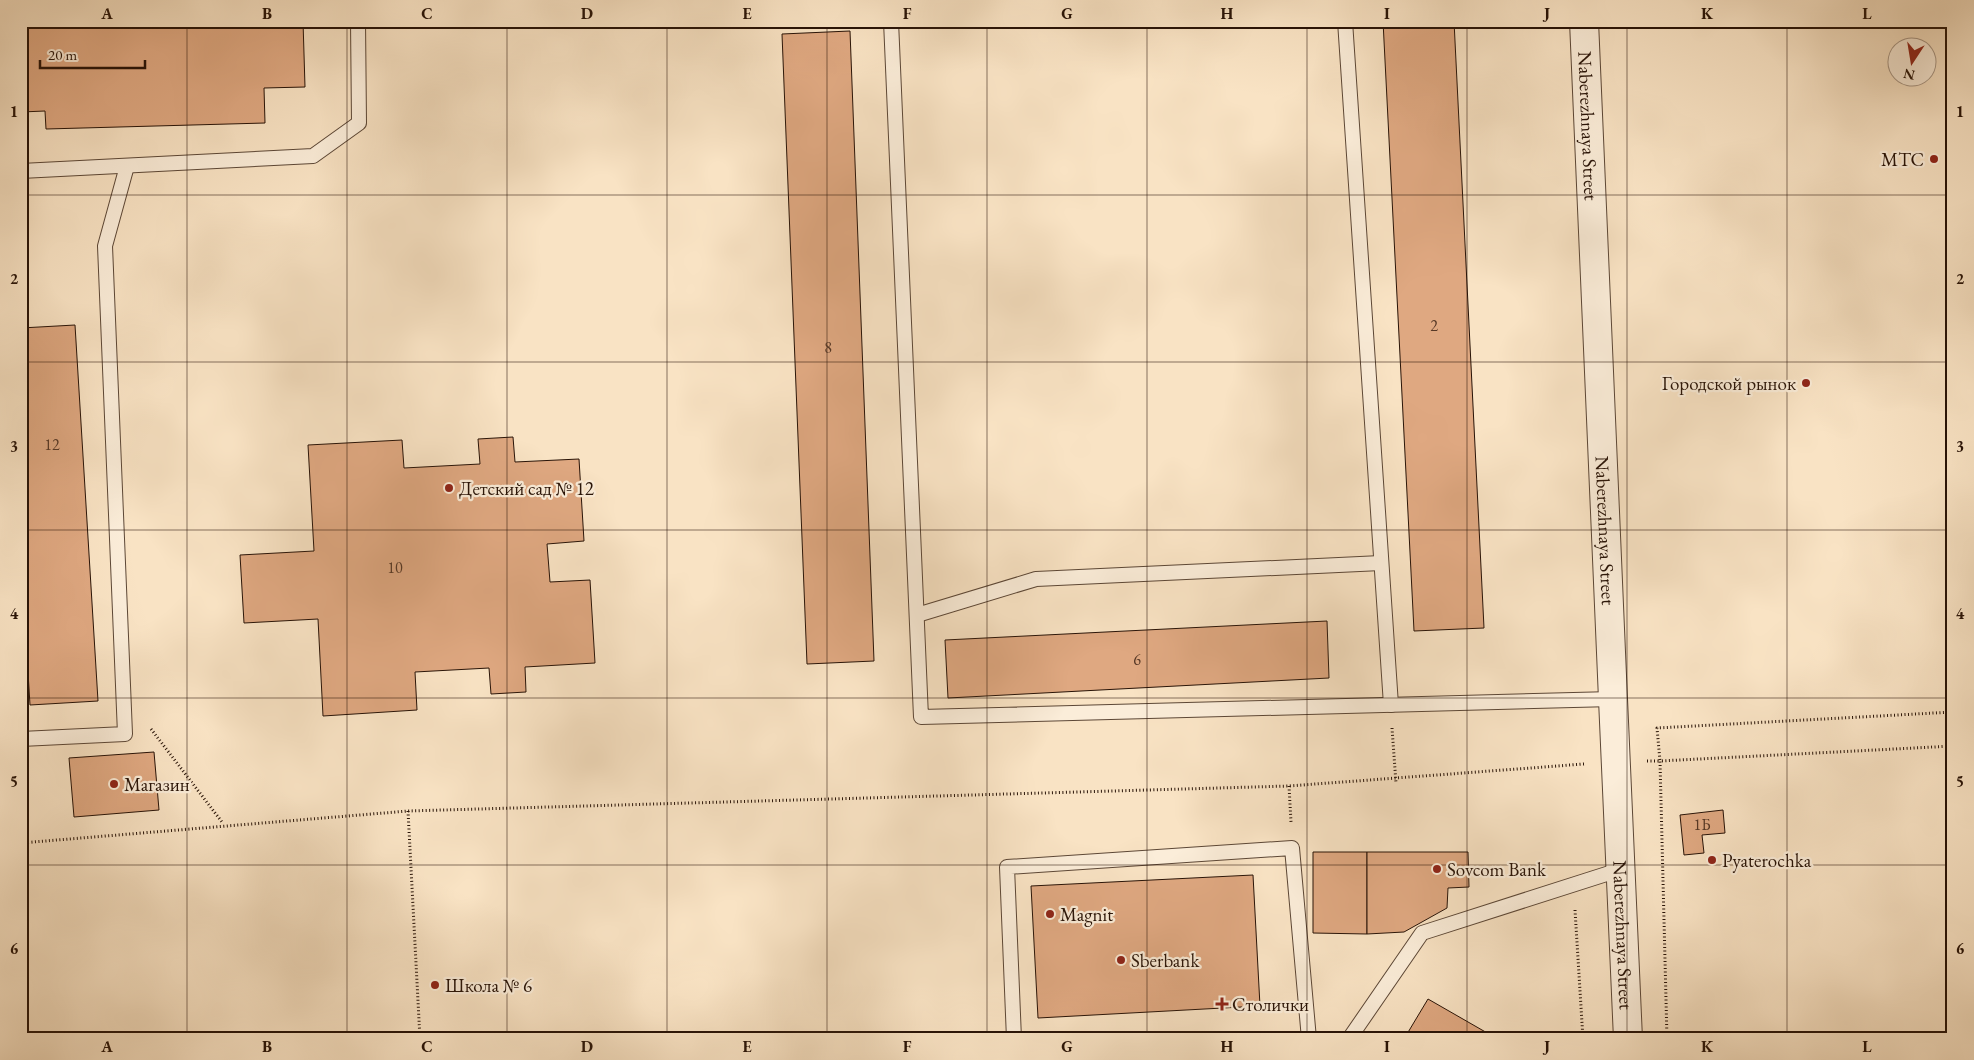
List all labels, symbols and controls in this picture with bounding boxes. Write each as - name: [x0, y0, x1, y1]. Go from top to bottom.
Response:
- text: A: [100, 3, 113, 24]
- text: B: [262, 3, 272, 24]
- text: C: [421, 3, 433, 24]
- text: D: [581, 3, 593, 24]
- text: E: [742, 3, 752, 24]
- text: F: [903, 3, 912, 24]
- text: G: [1061, 3, 1073, 24]
- text: H: [1221, 3, 1234, 24]
- text: I: [1384, 3, 1390, 24]
- text: J: [1542, 3, 1550, 24]
- text: K: [1701, 3, 1714, 24]
- text: L: [1862, 3, 1872, 24]
- scale bar: [40, 38, 145, 70]
- north arrow: [1886, 38, 1936, 88]
- text: 20 m: [48, 45, 77, 64]
- street label: Naberezhnaya Street: [1573, 51, 1604, 201]
- text: N: [1901, 65, 1917, 85]
- text: 1: [10, 101, 18, 122]
- text: 1: [1956, 101, 1964, 122]
- place label: МТС: [1881, 147, 1924, 172]
- marker: МТС: [1928, 153, 1940, 165]
- text: 2: [10, 268, 19, 289]
- text: 2: [1956, 268, 1965, 289]
- house number: 2: [1430, 315, 1438, 336]
- house number: 8: [824, 337, 832, 358]
- place label: Городской рынок: [1662, 371, 1796, 396]
- marker: Городской рынок: [1800, 377, 1812, 389]
- house number: 12: [44, 434, 60, 455]
- text: 3: [10, 436, 18, 457]
- text: 3: [1956, 436, 1964, 457]
- street label: Naberezhnaya Street: [1590, 455, 1621, 606]
- place label: Детский сад № 12: [459, 476, 594, 501]
- marker: Детский сад № 12: [443, 482, 455, 494]
- house number: 10: [387, 557, 403, 578]
- text: 4: [10, 603, 19, 624]
- text: 4: [1956, 603, 1965, 624]
- house number: 6: [1133, 649, 1141, 670]
- text: 5: [10, 771, 18, 792]
- text: 5: [1956, 771, 1964, 792]
- place label: Магазин: [124, 772, 190, 797]
- marker: Магазин: [108, 778, 120, 790]
- house number: 1Б: [1693, 814, 1711, 835]
- place label: Pyaterochka: [1722, 848, 1812, 873]
- marker: Pyaterochka: [1706, 854, 1718, 866]
- place label: Sovcom Bank: [1447, 857, 1547, 882]
- street label: Naberezhnaya Street: [1608, 860, 1639, 1010]
- marker: Sovcom Bank: [1431, 863, 1443, 875]
- place label: Magnit: [1060, 902, 1113, 927]
- marker: Magnit: [1044, 908, 1056, 920]
- text: 6: [10, 938, 19, 959]
- text: 6: [1956, 938, 1965, 959]
- place label: Sberbank: [1131, 948, 1200, 973]
- marker: Sberbank: [1115, 954, 1127, 966]
- place label: Школа № 6: [445, 973, 532, 998]
- marker: Школа № 6: [429, 979, 441, 991]
- place label: Столички: [1232, 992, 1309, 1017]
- marker: Столички: [1216, 998, 1228, 1010]
- text: A: [100, 1036, 113, 1057]
- text: B: [262, 1036, 272, 1057]
- text: C: [421, 1036, 433, 1057]
- text: D: [581, 1036, 593, 1057]
- text: E: [742, 1036, 752, 1057]
- text: F: [903, 1036, 912, 1057]
- text: G: [1061, 1036, 1073, 1057]
- text: H: [1221, 1036, 1234, 1057]
- text: I: [1384, 1036, 1390, 1057]
- text: J: [1542, 1036, 1550, 1057]
- text: K: [1701, 1036, 1714, 1057]
- text: L: [1862, 1036, 1872, 1057]

